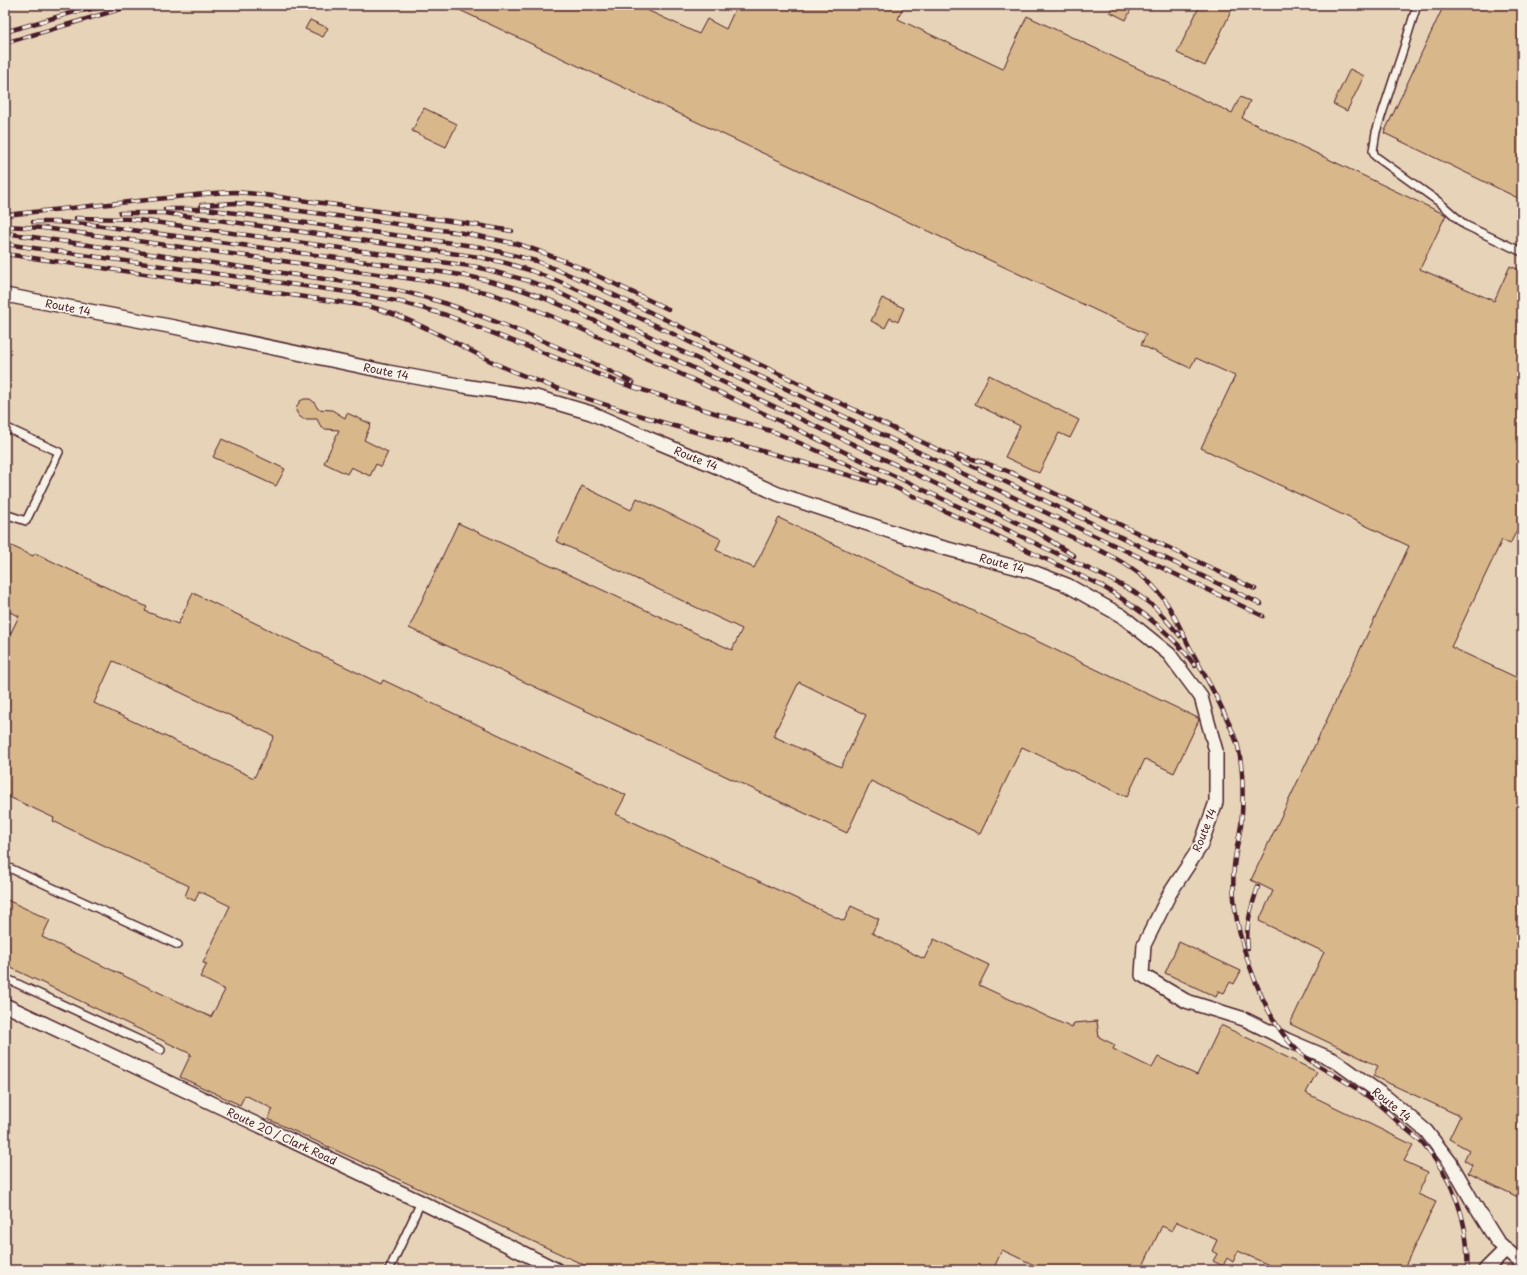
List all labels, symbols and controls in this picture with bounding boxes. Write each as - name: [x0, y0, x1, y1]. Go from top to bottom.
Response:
- street label: Route 14: [44, 294, 92, 320]
- street label: Route 14: [362, 358, 410, 384]
- street label: Route 14: [671, 441, 721, 475]
- street label: Route 14: [977, 549, 1027, 577]
- street label: Route 14: [1187, 805, 1221, 855]
- street label: Route 14: [1369, 1083, 1415, 1125]
- street label: Route 20 / Clark Road: [224, 1103, 340, 1169]

